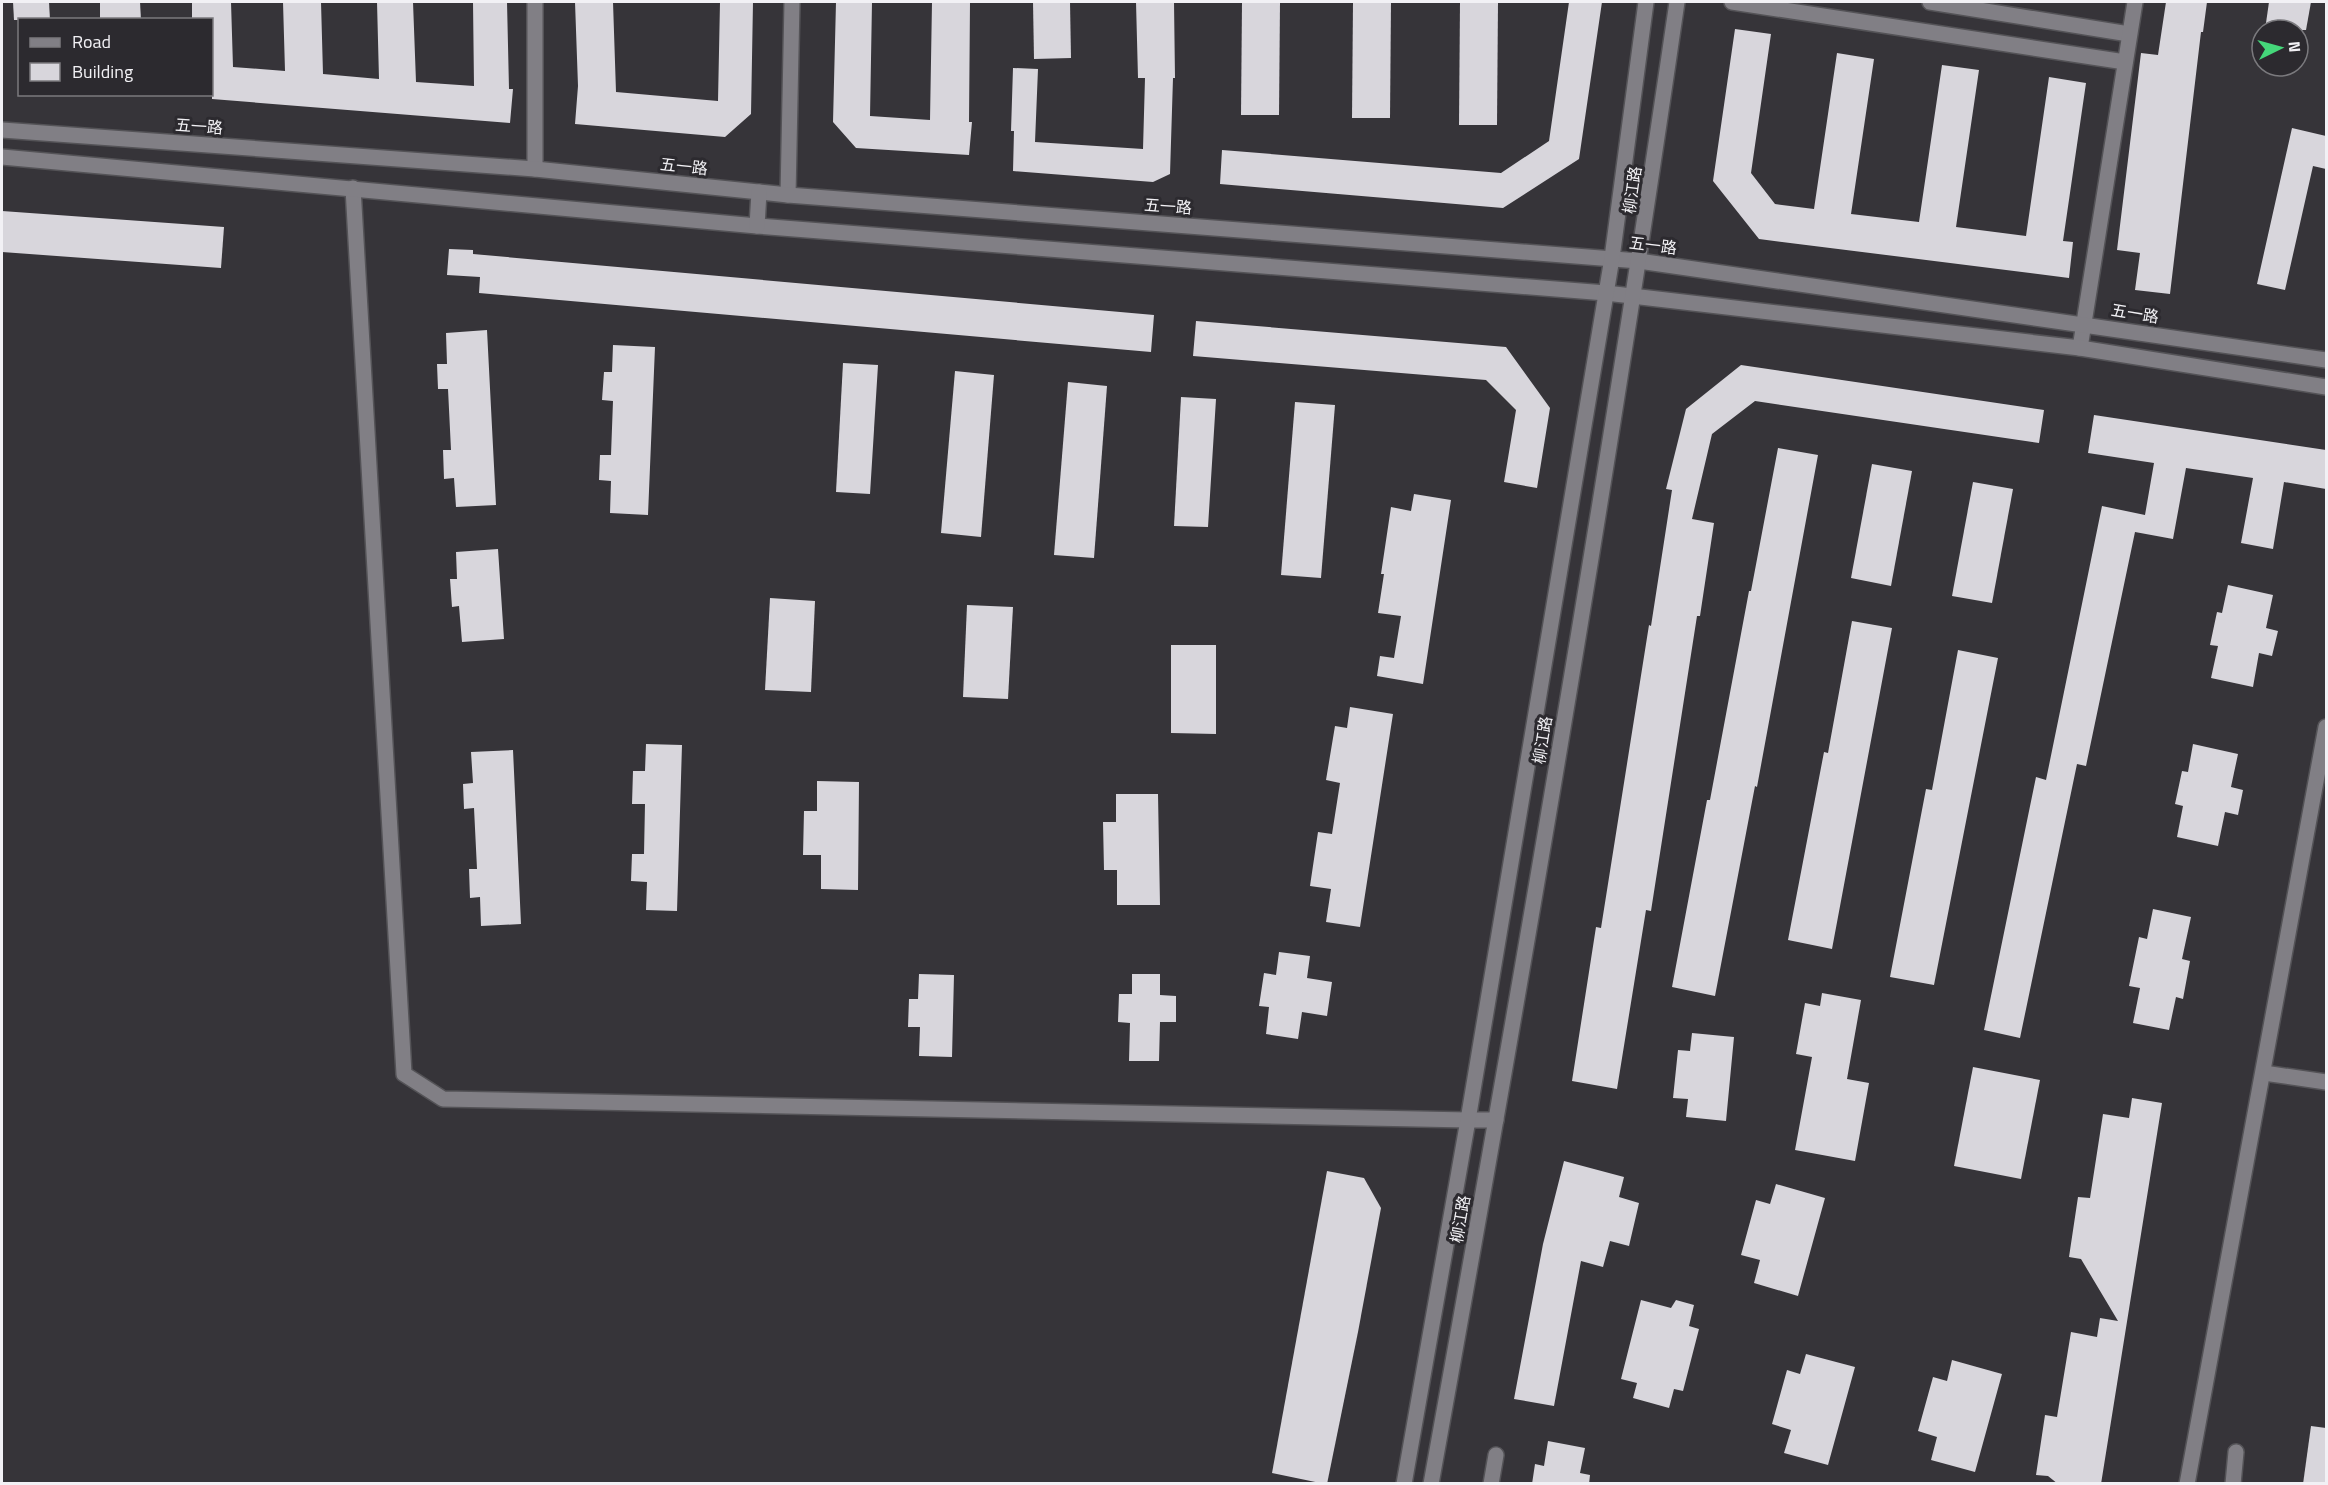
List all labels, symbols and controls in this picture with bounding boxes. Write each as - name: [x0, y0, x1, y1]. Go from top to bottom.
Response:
- legend: [18, 18, 213, 96]
- north arrow: [2250, 18, 2310, 78]
- text: Road: [72, 28, 111, 55]
- text: N: [2283, 40, 2307, 53]
- text: Building: [72, 58, 133, 85]
- street label: 五一路: [174, 112, 224, 140]
- street label: 五一路: [659, 152, 709, 180]
- street label: 柳江路: [1617, 165, 1647, 215]
- street label: 五一路: [1143, 192, 1193, 220]
- street label: 五一路: [1628, 230, 1678, 260]
- street label: 五一路: [2109, 297, 2161, 329]
- street label: 柳江路: [1526, 714, 1558, 766]
- street label: 柳江路: [1444, 1193, 1476, 1245]

